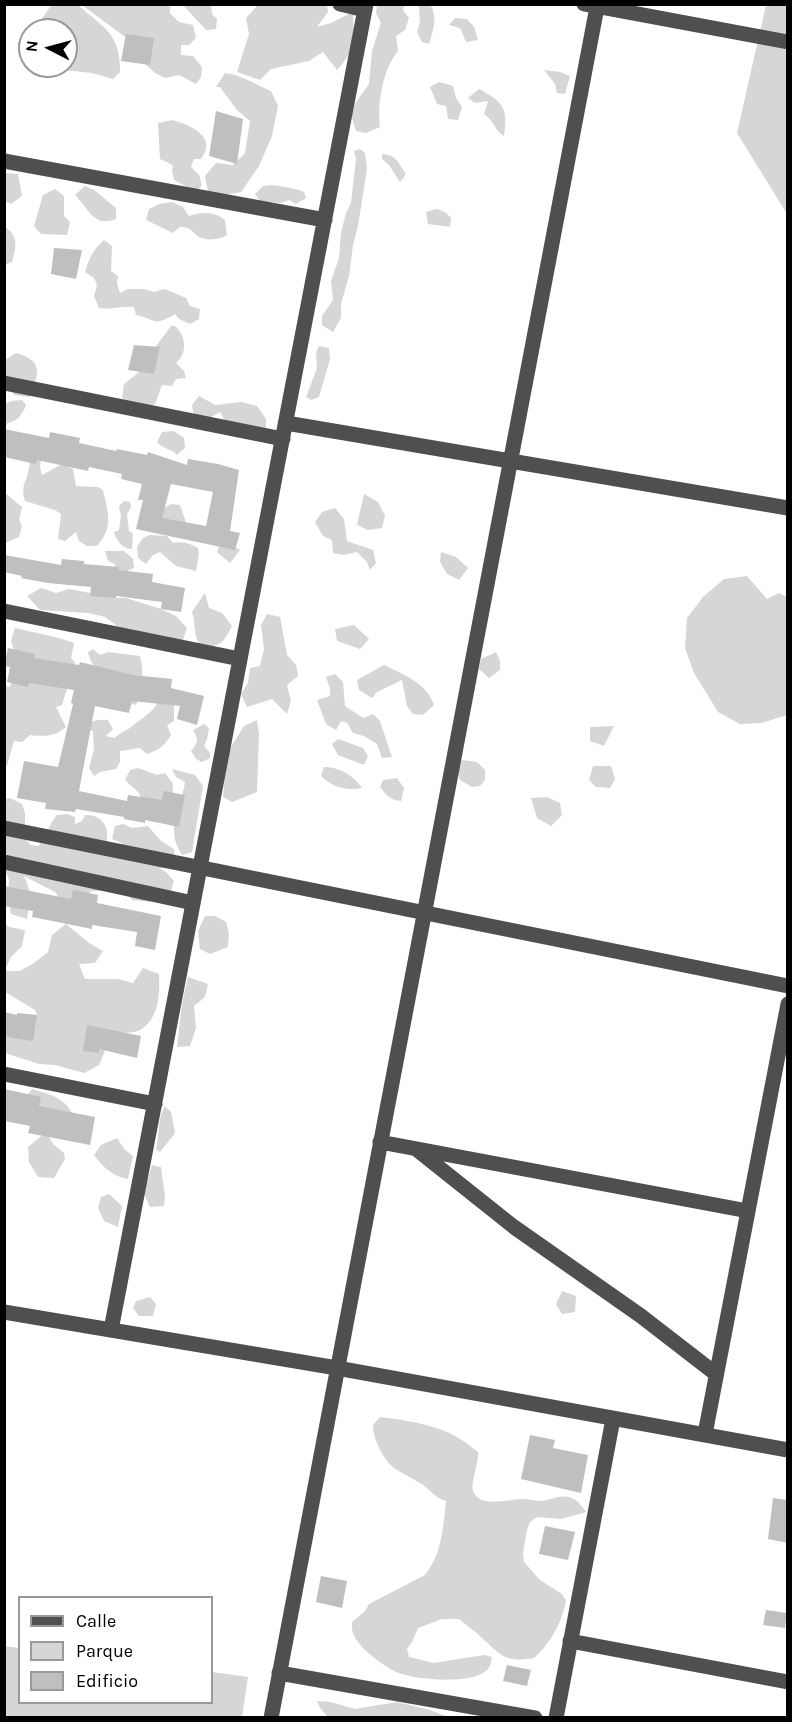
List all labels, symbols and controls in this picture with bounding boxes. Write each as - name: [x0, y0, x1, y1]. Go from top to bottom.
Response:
- north arrow: [18, 18, 78, 78]
- text: N: [22, 40, 42, 53]
- legend: [18, 1596, 213, 1704]
- text: Calle: [76, 1610, 116, 1632]
- text: Parque: [76, 1640, 133, 1662]
- text: Edificio: [76, 1670, 138, 1692]

